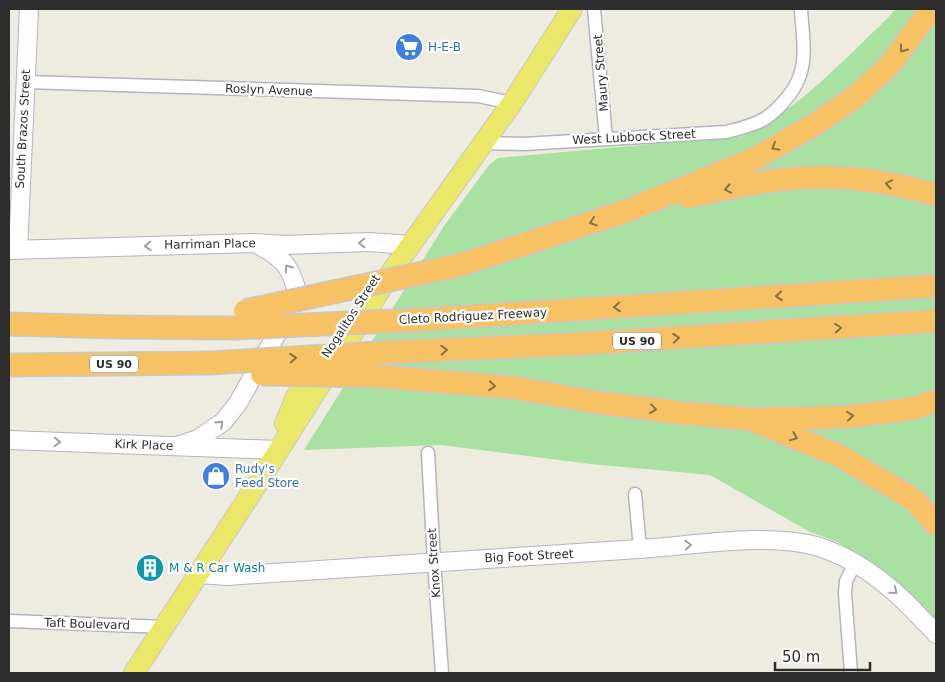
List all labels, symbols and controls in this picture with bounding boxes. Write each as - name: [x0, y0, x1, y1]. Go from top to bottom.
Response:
- supermarket icon: H-E-B: [394, 32, 424, 62]
- street label: Maury Street: [591, 33, 611, 112]
- place label: H-E-B: [428, 40, 461, 54]
- one-way arrow: [899, 43, 909, 52]
- street label: South Brazos Street: [13, 69, 33, 189]
- street label: Roslyn Avenue: [225, 81, 313, 99]
- street label: West Lubbock Street: [572, 127, 696, 147]
- one-way arrow: [772, 141, 781, 151]
- one-way arrow: [884, 179, 893, 189]
- one-way arrow: [723, 183, 732, 193]
- one-way arrow: [589, 216, 598, 226]
- street label: Harriman Place: [164, 236, 256, 252]
- one-way arrow: [358, 238, 366, 248]
- one-way arrow: [143, 241, 151, 251]
- one-way arrow: [285, 264, 294, 274]
- street label: Nogalitos Street: [319, 271, 383, 360]
- one-way arrow: [775, 291, 783, 302]
- one-way arrow: [613, 301, 621, 312]
- street label: Cleto Rodriguez Freeway: [399, 305, 547, 327]
- one-way arrow: [834, 323, 842, 334]
- road number: US 90: [613, 332, 661, 350]
- one-way arrow: [672, 333, 680, 344]
- one-way arrow: [440, 345, 448, 356]
- one-way arrow: [290, 353, 298, 364]
- road number: US 90: [90, 356, 138, 372]
- one-way arrow: [488, 380, 496, 391]
- one-way arrow: [648, 404, 657, 414]
- one-way arrow: [846, 411, 854, 422]
- one-way arrow: [214, 420, 223, 429]
- one-way arrow: [789, 431, 798, 441]
- one-way arrow: [54, 436, 62, 447]
- street label: Kirk Place: [114, 437, 174, 453]
- shop icon: Rudy's Feed Store: [201, 461, 231, 491]
- place label: Rudy's Feed Store: [235, 462, 299, 490]
- street label: Knox Street: [425, 527, 443, 598]
- one-way arrow: [684, 540, 692, 551]
- street label: Big Foot Street: [484, 547, 574, 565]
- building icon: M & R Car Wash: [135, 553, 165, 583]
- place label: M & R Car Wash: [169, 561, 265, 575]
- one-way arrow: [888, 585, 897, 593]
- street label: Taft Boulevard: [43, 615, 130, 632]
- scale bar: [775, 640, 870, 672]
- text: 50 m: [782, 648, 820, 666]

